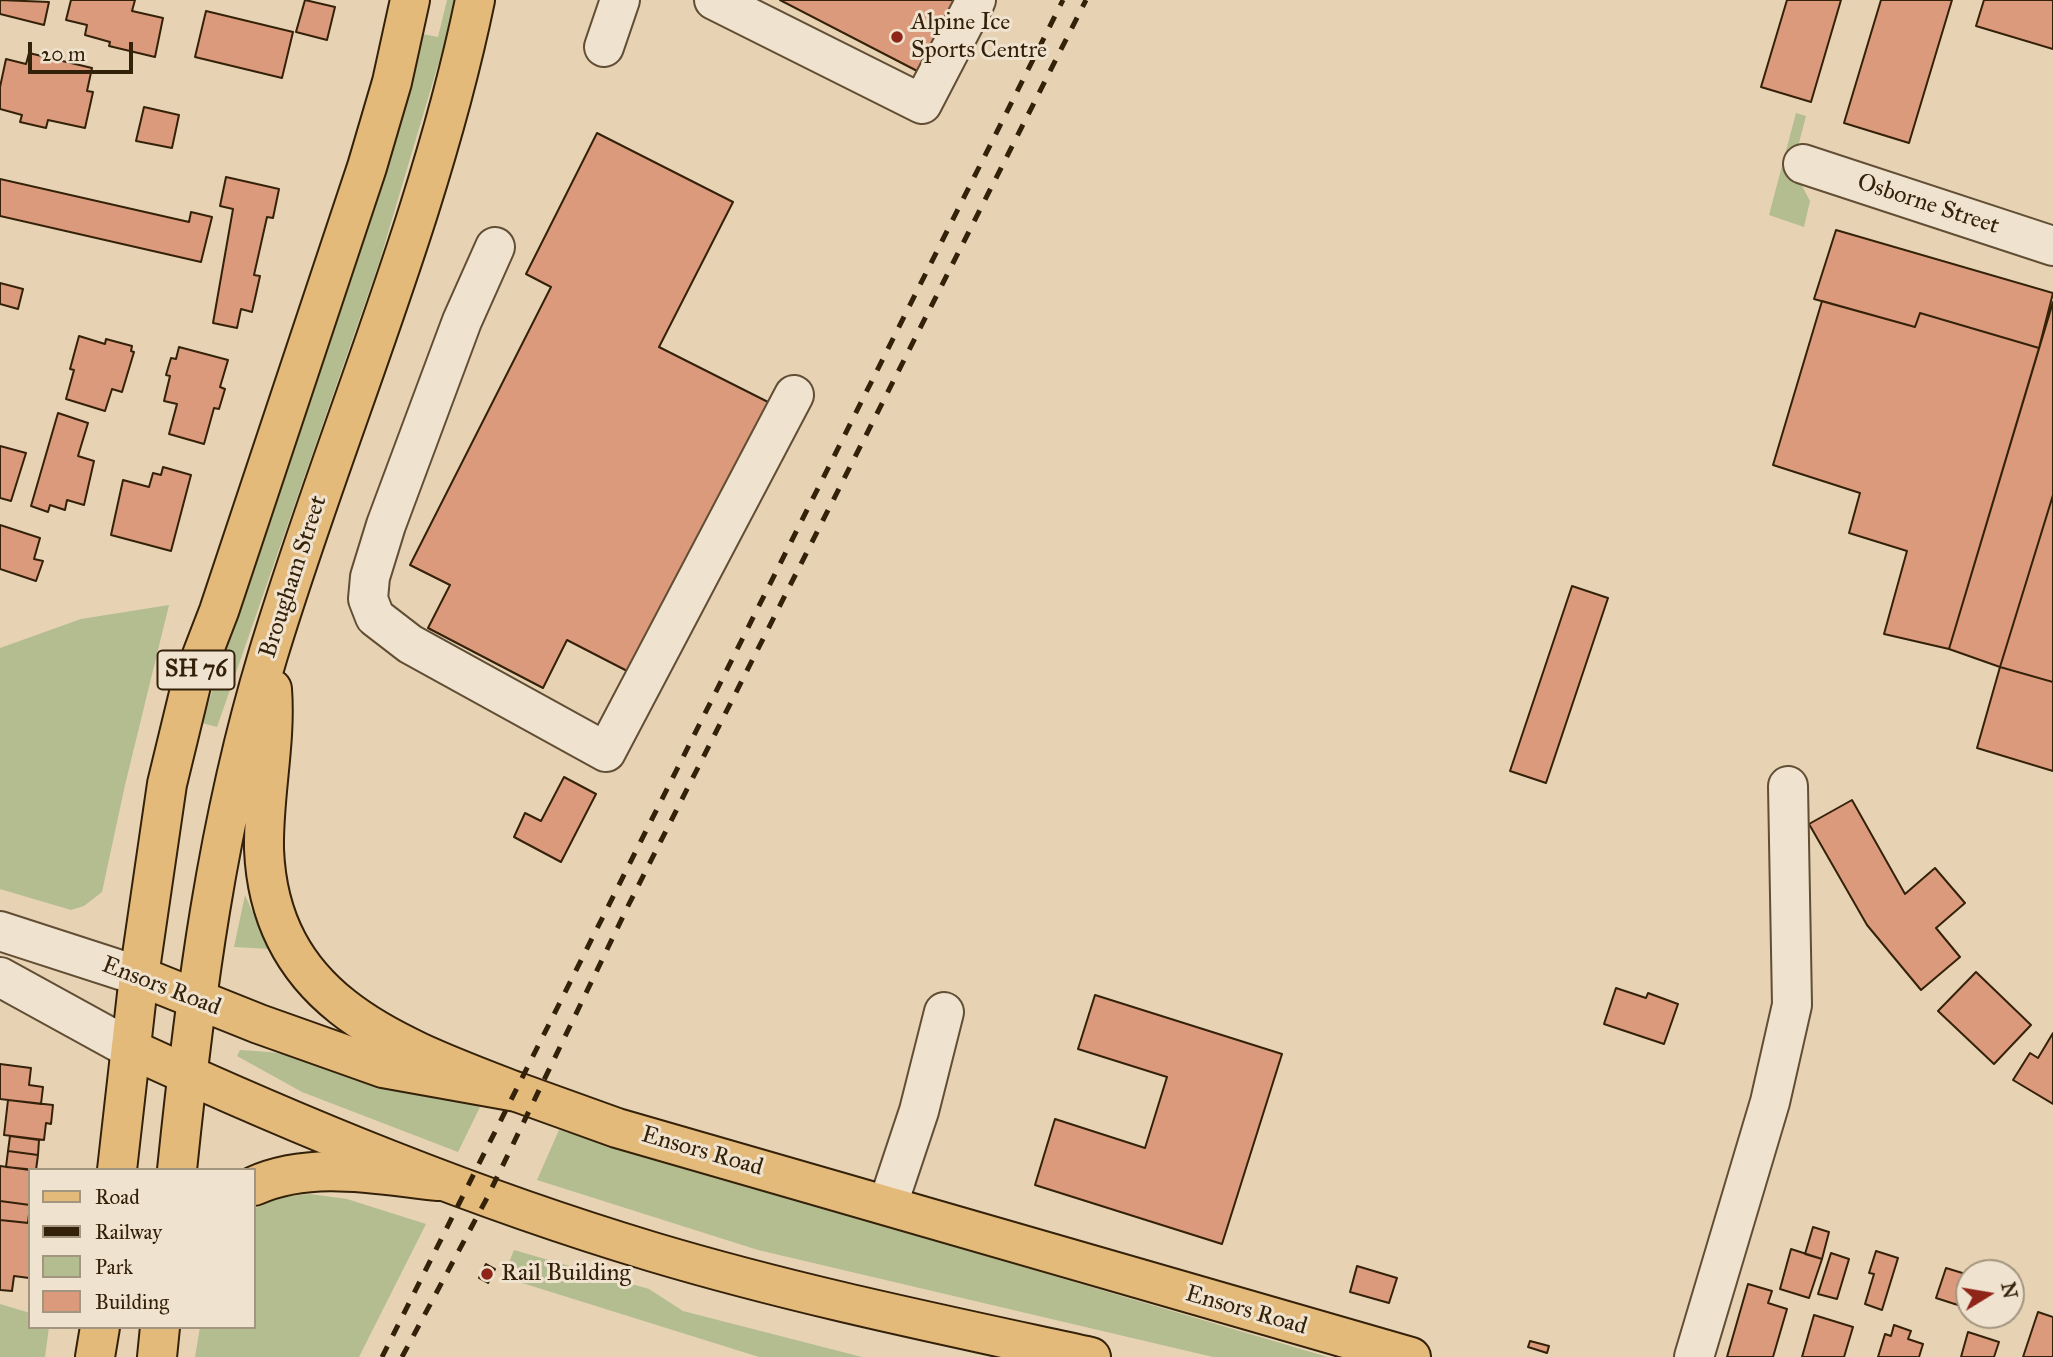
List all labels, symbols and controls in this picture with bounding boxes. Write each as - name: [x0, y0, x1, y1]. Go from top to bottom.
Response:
- place label: Alpine Ice Sports Centre: [911, 9, 1047, 65]
- scale bar: [32, 28, 136, 72]
- marker: Alpine Ice Sports Centre: [889, 29, 905, 45]
- text: 20 m: [41, 41, 86, 67]
- street label: Osborne Street: [1853, 168, 2003, 242]
- street label: Brougham Street: [254, 492, 334, 662]
- road number: SH 76: [158, 650, 234, 690]
- street label: Ensors Road: [97, 951, 225, 1023]
- street label: Ensors Road: [638, 1121, 766, 1183]
- legend: [28, 1168, 256, 1329]
- text: Road: [95, 1184, 140, 1210]
- text: Railway: [95, 1219, 162, 1245]
- text: Park: [95, 1254, 133, 1280]
- north arrow: [1955, 1259, 2025, 1329]
- place label: Rail Building: [501, 1260, 631, 1288]
- marker: Rail Building: [479, 1266, 495, 1282]
- street label: Ensors Road: [1182, 1280, 1310, 1342]
- text: N: [1996, 1280, 2022, 1300]
- text: Building: [95, 1289, 169, 1315]

